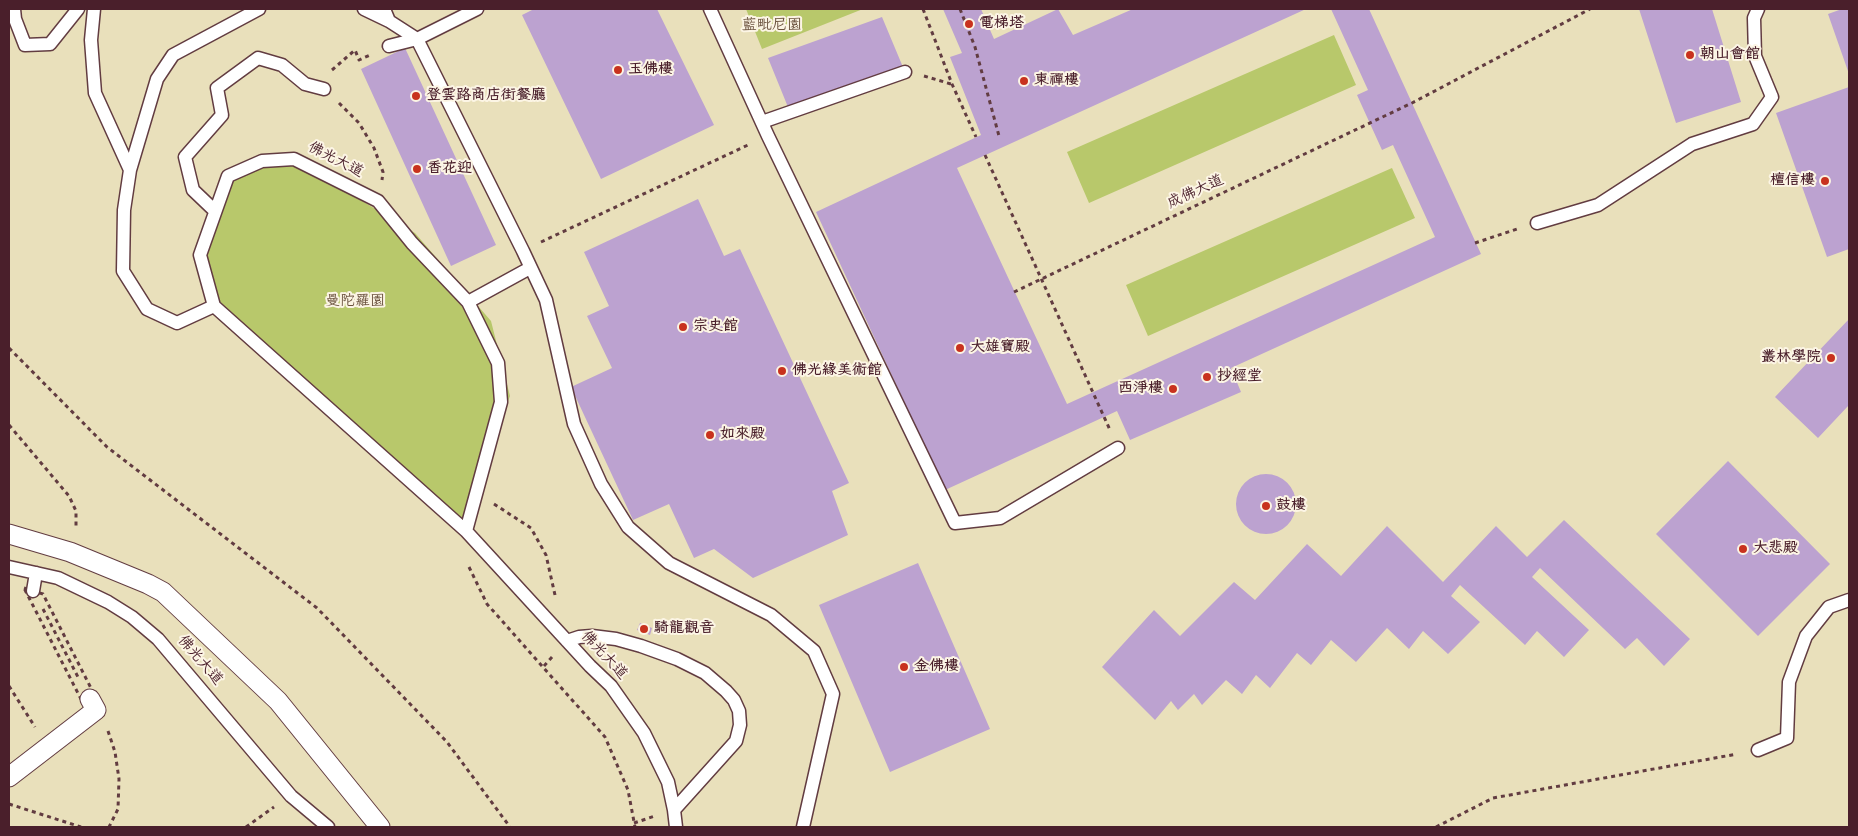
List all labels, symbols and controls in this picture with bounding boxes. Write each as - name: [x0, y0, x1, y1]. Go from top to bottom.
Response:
- place label: 電梯塔: [979, 15, 1024, 33]
- park label: 藍毗尼園: [742, 17, 802, 35]
- marker: 電梯塔: [963, 18, 975, 30]
- place label: 朝山會館: [1700, 46, 1760, 64]
- marker: 朝山會館: [1684, 49, 1696, 61]
- place label: 玉佛樓: [628, 61, 673, 79]
- marker: 玉佛樓: [612, 64, 624, 76]
- place label: 東禪樓: [1034, 72, 1079, 90]
- marker: 東禪樓: [1018, 75, 1030, 87]
- place label: 登雲路商店街餐廳: [426, 87, 546, 105]
- marker: 登雲路商店街餐廳: [410, 90, 422, 102]
- street label: 佛光大道: [304, 139, 366, 183]
- place label: 香花迎: [427, 160, 472, 178]
- marker: 香花迎: [411, 163, 423, 175]
- street label: 成佛大道: [1165, 172, 1227, 214]
- place label: 檀信樓: [1770, 172, 1815, 190]
- marker: 檀信樓: [1819, 175, 1831, 187]
- park label: 曼陀羅園: [325, 293, 385, 311]
- place label: 宗史館: [693, 318, 738, 336]
- marker: 宗史館: [677, 321, 689, 333]
- place label: 大雄寶殿: [970, 339, 1030, 357]
- marker: 大雄寶殿: [954, 342, 966, 354]
- place label: 叢林學院: [1761, 349, 1821, 367]
- marker: 叢林學院: [1825, 352, 1837, 364]
- place label: 佛光緣美術館: [792, 362, 882, 380]
- marker: 佛光緣美術館: [776, 365, 788, 377]
- place label: 抄經堂: [1217, 368, 1262, 386]
- marker: 抄經堂: [1201, 371, 1213, 383]
- place label: 西淨樓: [1118, 380, 1163, 398]
- marker: 西淨樓: [1167, 383, 1179, 395]
- place label: 如來殿: [720, 426, 765, 444]
- marker: 如來殿: [704, 429, 716, 441]
- place label: 鼓樓: [1276, 497, 1306, 515]
- marker: 鼓樓: [1260, 500, 1272, 512]
- place label: 大悲殿: [1753, 540, 1798, 558]
- marker: 大悲殿: [1737, 543, 1749, 555]
- place label: 騎龍觀音: [654, 620, 714, 638]
- marker: 騎龍觀音: [638, 623, 650, 635]
- street label: 佛光大道: [576, 628, 630, 684]
- street label: 佛光大道: [173, 632, 225, 690]
- place label: 金佛樓: [914, 658, 959, 676]
- marker: 金佛樓: [898, 661, 910, 673]

